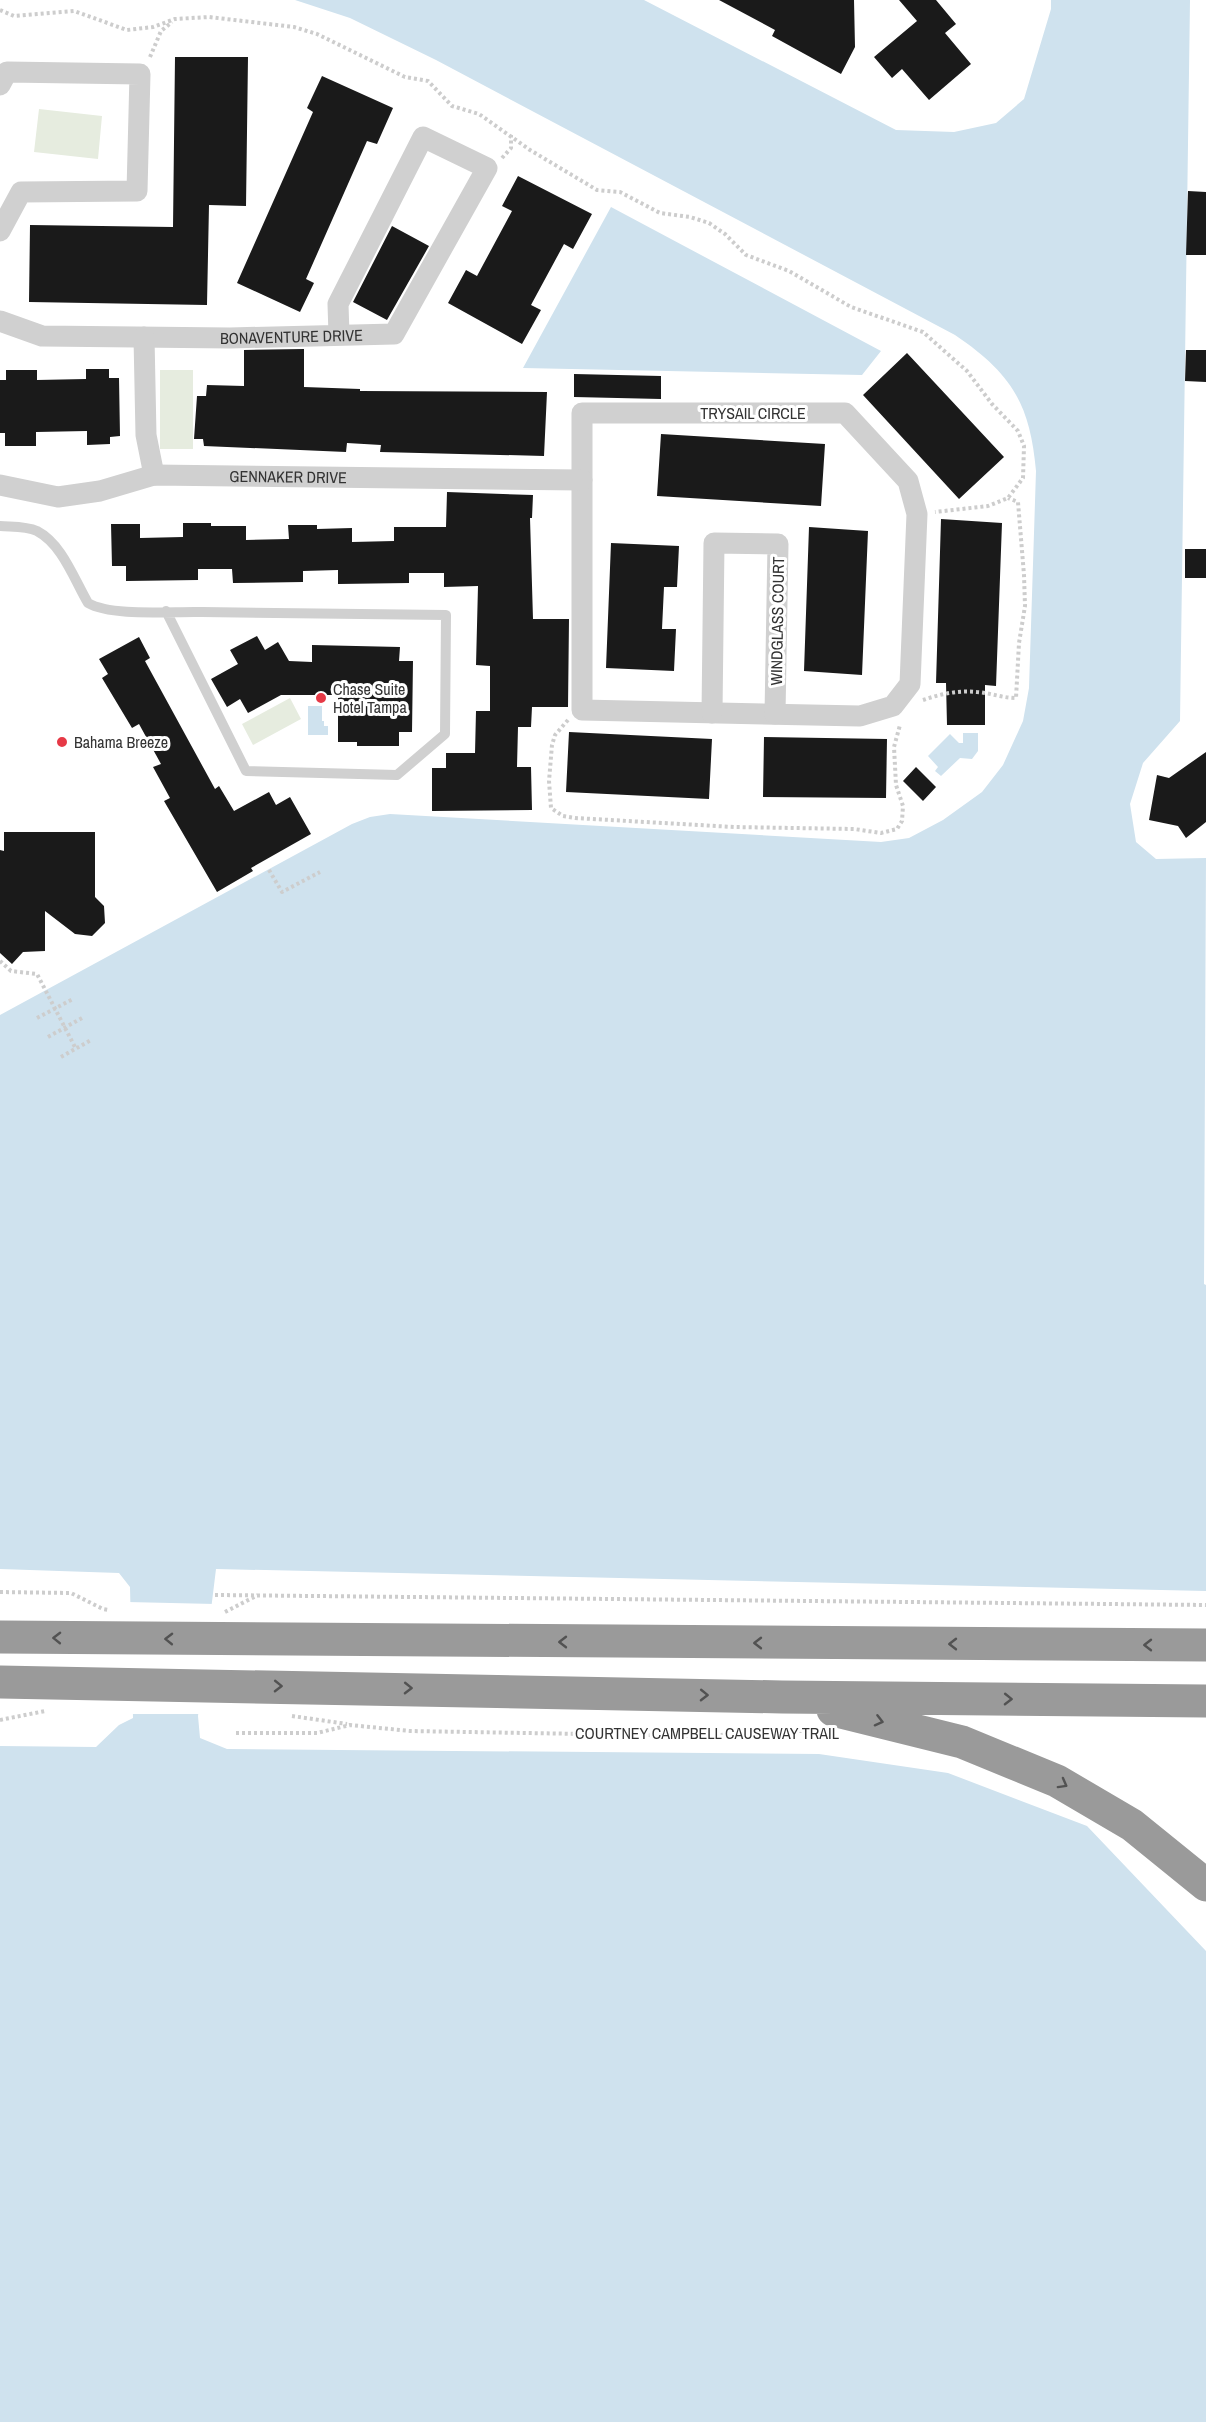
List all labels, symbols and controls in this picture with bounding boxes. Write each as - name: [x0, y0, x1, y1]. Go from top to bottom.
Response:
- street label: BONAVENTURE DRIVE: [220, 324, 363, 349]
- street label: TRYSAIL CIRCLE: [700, 402, 806, 424]
- street label: GENNAKER DRIVE: [229, 465, 347, 488]
- street label: WINDGLASS COURT: [765, 556, 789, 686]
- place label: Chase Suite Hotel Tampa: [333, 678, 407, 718]
- marker: Chase Suite Hotel Tampa: [314, 691, 328, 705]
- place label: Bahama Breeze: [74, 731, 168, 753]
- marker: Bahama Breeze: [55, 735, 69, 749]
- one-way arrow: [53, 1632, 62, 1644]
- one-way arrow: [164, 1633, 173, 1645]
- one-way arrow: [558, 1636, 567, 1648]
- one-way arrow: [753, 1637, 762, 1649]
- one-way arrow: [948, 1638, 957, 1650]
- one-way arrow: [1143, 1639, 1152, 1651]
- one-way arrow: [273, 1680, 282, 1692]
- one-way arrow: [403, 1682, 412, 1694]
- one-way arrow: [699, 1689, 708, 1701]
- one-way arrow: [1004, 1693, 1013, 1705]
- one-way arrow: [874, 1714, 884, 1727]
- street label: COURTNEY CAMPBELL CAUSEWAY TRAIL: [575, 1722, 840, 1744]
- one-way arrow: [1057, 1777, 1067, 1788]

